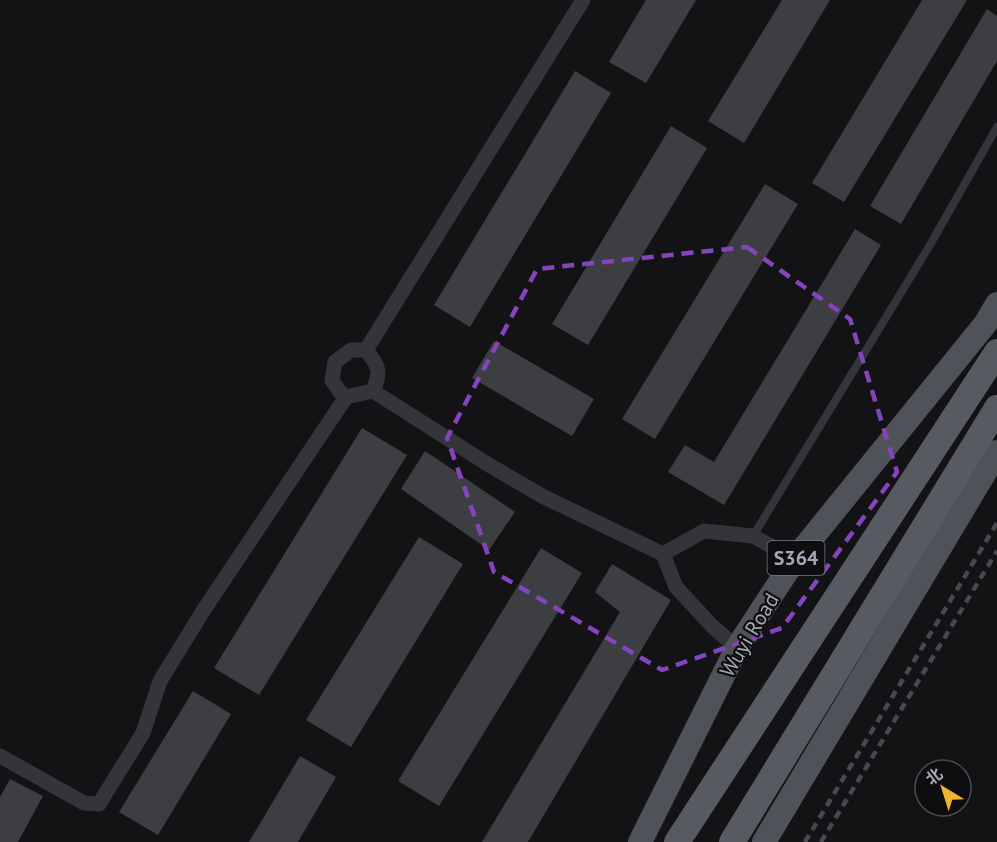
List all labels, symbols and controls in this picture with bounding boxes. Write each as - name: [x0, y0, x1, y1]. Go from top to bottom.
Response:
- road number: S364: [768, 541, 824, 575]
- street label: Wuyi Road: [713, 588, 785, 682]
- north arrow: [913, 758, 973, 818]
- text: 北: [921, 763, 946, 789]

